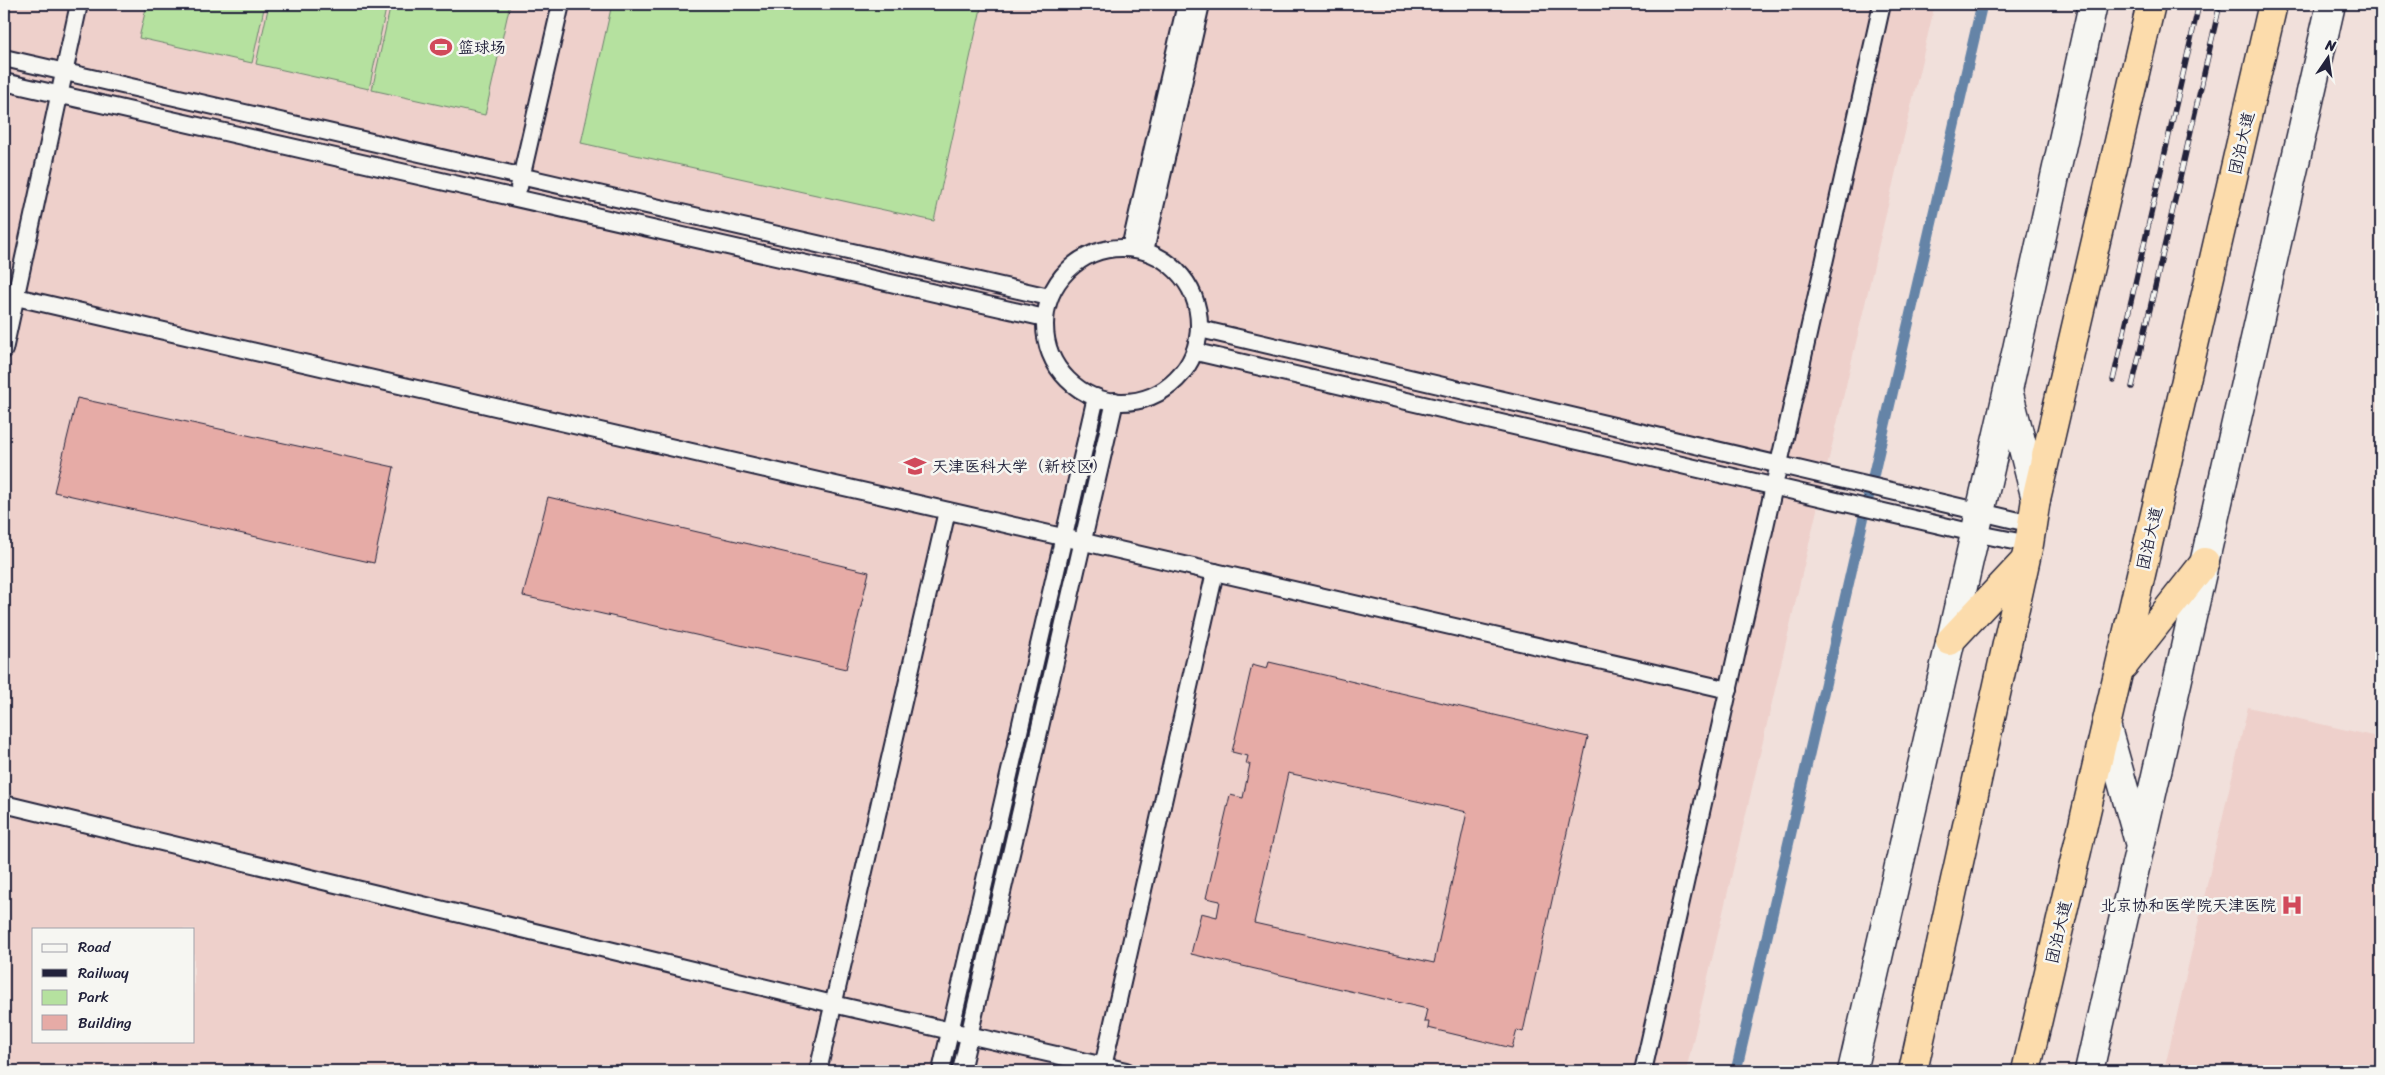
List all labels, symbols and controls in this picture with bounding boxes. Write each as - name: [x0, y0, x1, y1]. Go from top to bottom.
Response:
- north arrow: [2302, 32, 2352, 82]
- text: N: [2322, 32, 2339, 59]
- place label: 篮球场: [458, 33, 506, 62]
- sports icon: 篮球场: [428, 34, 454, 60]
- street label: 团泊大道: [2220, 109, 2263, 178]
- place label: 天津医科大学（新校区）: [932, 452, 1108, 481]
- school or university icon: 天津医科大学（新校区）: [902, 453, 928, 479]
- street label: 团泊大道: [2128, 504, 2171, 573]
- place label: 北京协和医学院天津医院: [2100, 891, 2276, 920]
- hospital icon: 北京协和医学院天津医院: [2279, 892, 2305, 918]
- street label: 团泊大道: [2037, 898, 2080, 967]
- legend: [32, 928, 195, 1042]
- text: Road: [78, 934, 111, 960]
- text: Railway: [78, 960, 129, 986]
- text: Park: [78, 984, 109, 1010]
- text: Building: [78, 1010, 132, 1036]

